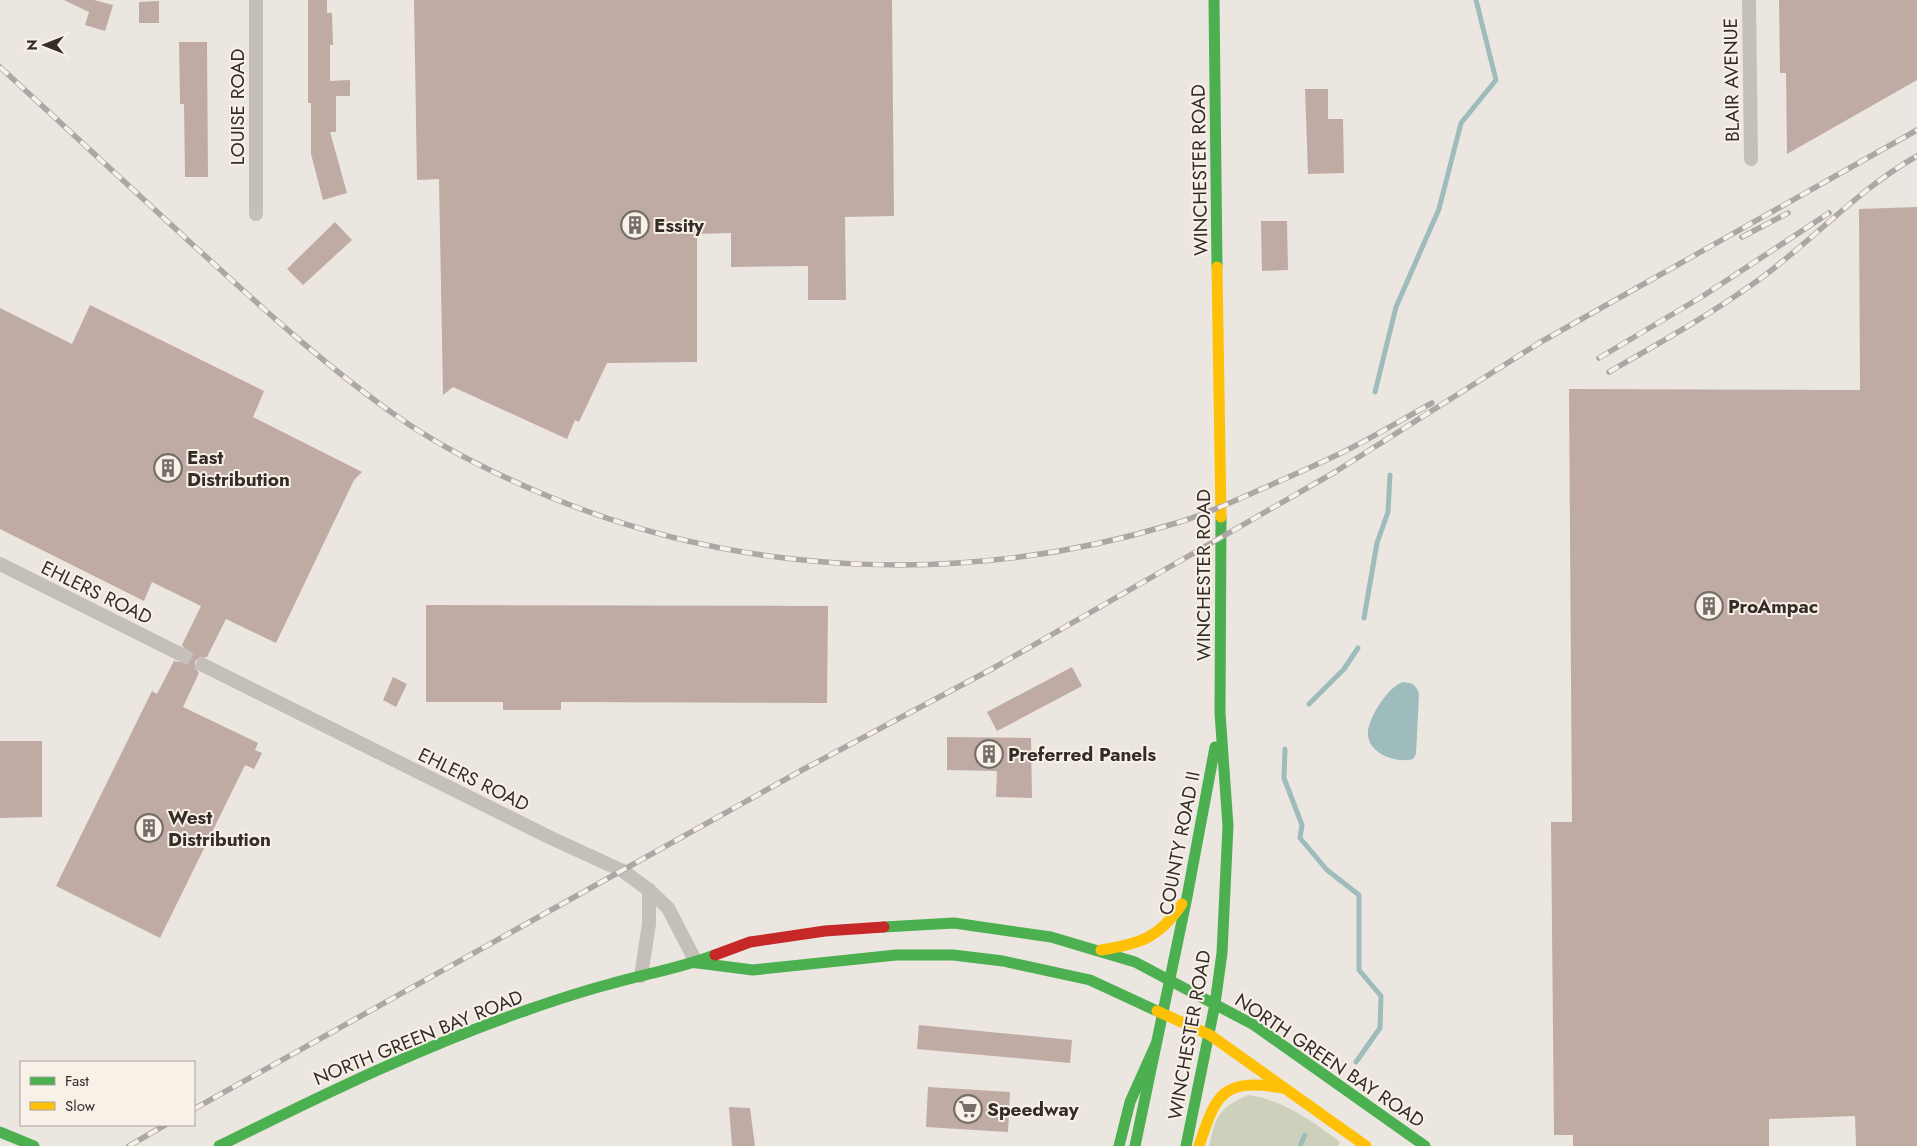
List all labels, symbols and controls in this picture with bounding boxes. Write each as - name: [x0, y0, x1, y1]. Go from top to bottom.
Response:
- street label: BLAIR AVENUE: [1717, 18, 1746, 142]
- north arrow: [20, 20, 70, 70]
- text: N: [22, 39, 42, 51]
- street label: LOUISE ROAD: [224, 49, 251, 165]
- street label: WINCHESTER ROAD: [1185, 84, 1214, 256]
- building icon: Essity: [620, 210, 650, 240]
- place label: Essity: [654, 212, 705, 239]
- place label: East Distribution: [187, 444, 290, 493]
- building icon: East Distribution: [153, 453, 183, 483]
- street label: WINCHESTER ROAD: [1190, 489, 1217, 661]
- street label: EHLERS ROAD: [37, 554, 157, 631]
- building icon: ProAmpac: [1694, 591, 1724, 621]
- place label: ProAmpac: [1728, 593, 1818, 620]
- building icon: Preferred Panels: [974, 739, 1004, 769]
- street label: EHLERS ROAD: [414, 741, 534, 818]
- place label: Preferred Panels: [1008, 741, 1156, 768]
- street label: COUNTY ROAD II: [1152, 769, 1207, 917]
- place label: West Distribution: [168, 804, 271, 853]
- building icon: West Distribution: [134, 813, 164, 843]
- street label: WINCHESTER ROAD: [1161, 948, 1218, 1122]
- street label: NORTH GREEN BAY ROAD: [309, 983, 527, 1092]
- street label: NORTH GREEN BAY ROAD: [1229, 987, 1430, 1134]
- legend: [20, 1061, 195, 1126]
- text: Fast: [65, 1070, 89, 1092]
- supermarket icon: Speedway: [953, 1094, 983, 1124]
- text: Slow: [65, 1095, 96, 1117]
- place label: Speedway: [987, 1096, 1080, 1123]

